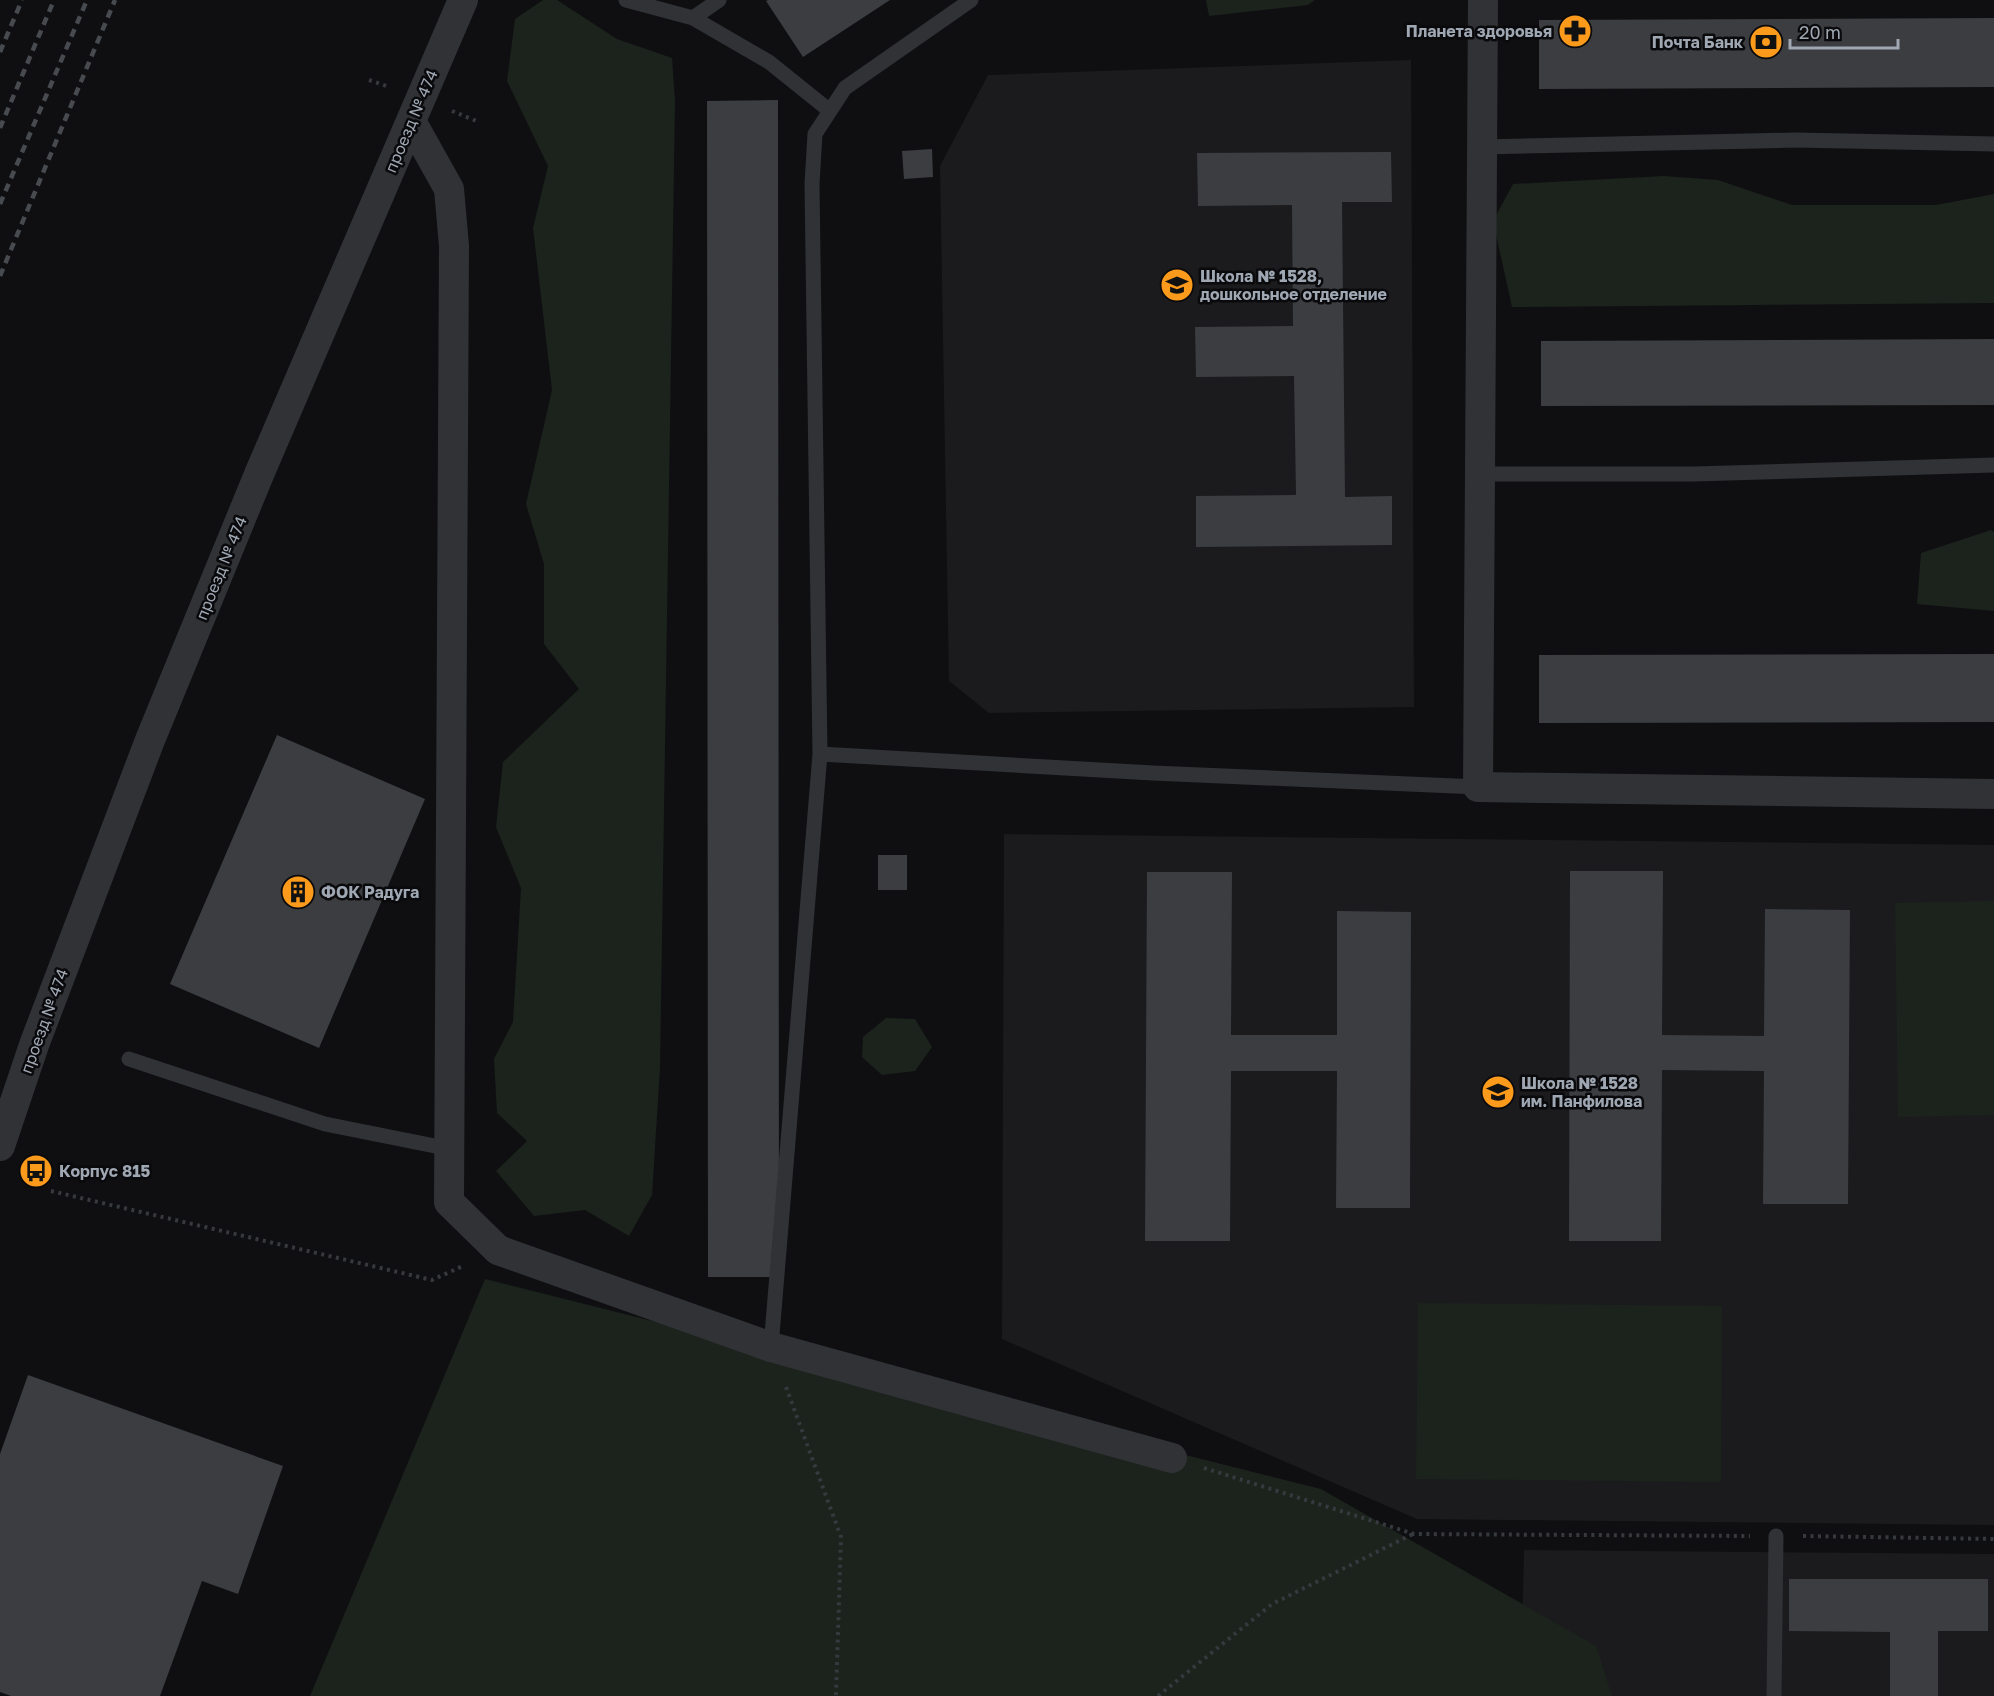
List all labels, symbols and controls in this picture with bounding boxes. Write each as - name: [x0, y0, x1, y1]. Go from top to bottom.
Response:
- scale bar: [1790, 12, 1898, 50]
- pharmacy icon: Планета здоровья: [1557, 13, 1593, 49]
- place label: Планета здоровья: [1406, 21, 1552, 41]
- text: 20 m: [1799, 21, 1841, 43]
- bank icon: Почта Банк: [1748, 24, 1784, 60]
- place label: Почта Банк: [1652, 32, 1744, 52]
- street label: проезд № 474: [380, 67, 442, 175]
- place label: Школа № 1528, дошкольное отделение: [1200, 266, 1387, 304]
- school or university icon: Школа № 1528, дошкольное отделение: [1159, 267, 1195, 303]
- street label: проезд № 474: [191, 513, 251, 623]
- building icon: ФОК Радуга: [280, 874, 316, 910]
- place label: ФОК Радуга: [321, 882, 419, 902]
- street label: проезд № 474: [16, 966, 72, 1076]
- place label: Школа № 1528 им. Панфилова: [1521, 1073, 1642, 1111]
- school or university icon: Школа № 1528 им. Панфилова: [1480, 1074, 1516, 1110]
- bus stop icon: Корпус 815: [18, 1153, 54, 1189]
- place label: Корпус 815: [59, 1161, 150, 1181]

